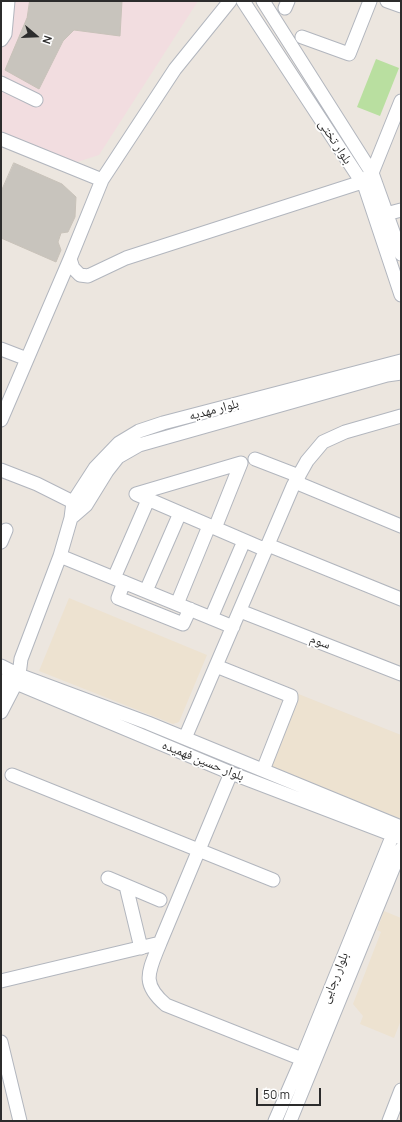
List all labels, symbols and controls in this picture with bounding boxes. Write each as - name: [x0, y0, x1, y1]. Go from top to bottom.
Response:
- north arrow: [16, 16, 56, 56]
- text: N: [39, 34, 56, 46]
- street label: بلوار تختی: [315, 117, 355, 167]
- street label: بلوار مهدیه: [187, 396, 241, 424]
- street label: سوم: [307, 631, 333, 653]
- street label: بلوار حسین فهمیده: [160, 737, 246, 785]
- street label: بلوار رجایی: [318, 950, 352, 1006]
- scale bar: [258, 1080, 323, 1106]
- text: 50 m: [263, 1086, 290, 1103]

